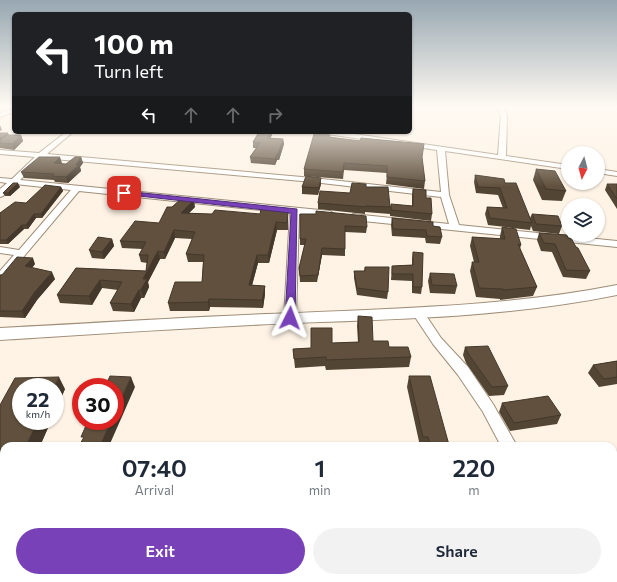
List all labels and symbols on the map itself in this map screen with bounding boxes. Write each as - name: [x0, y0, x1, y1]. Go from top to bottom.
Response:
- north arrow: [561, 146, 605, 190]
- pin: [107, 176, 141, 210]
- position arrow: [269, 297, 311, 339]
- speed limit sign: 30: [72, 378, 124, 430]

